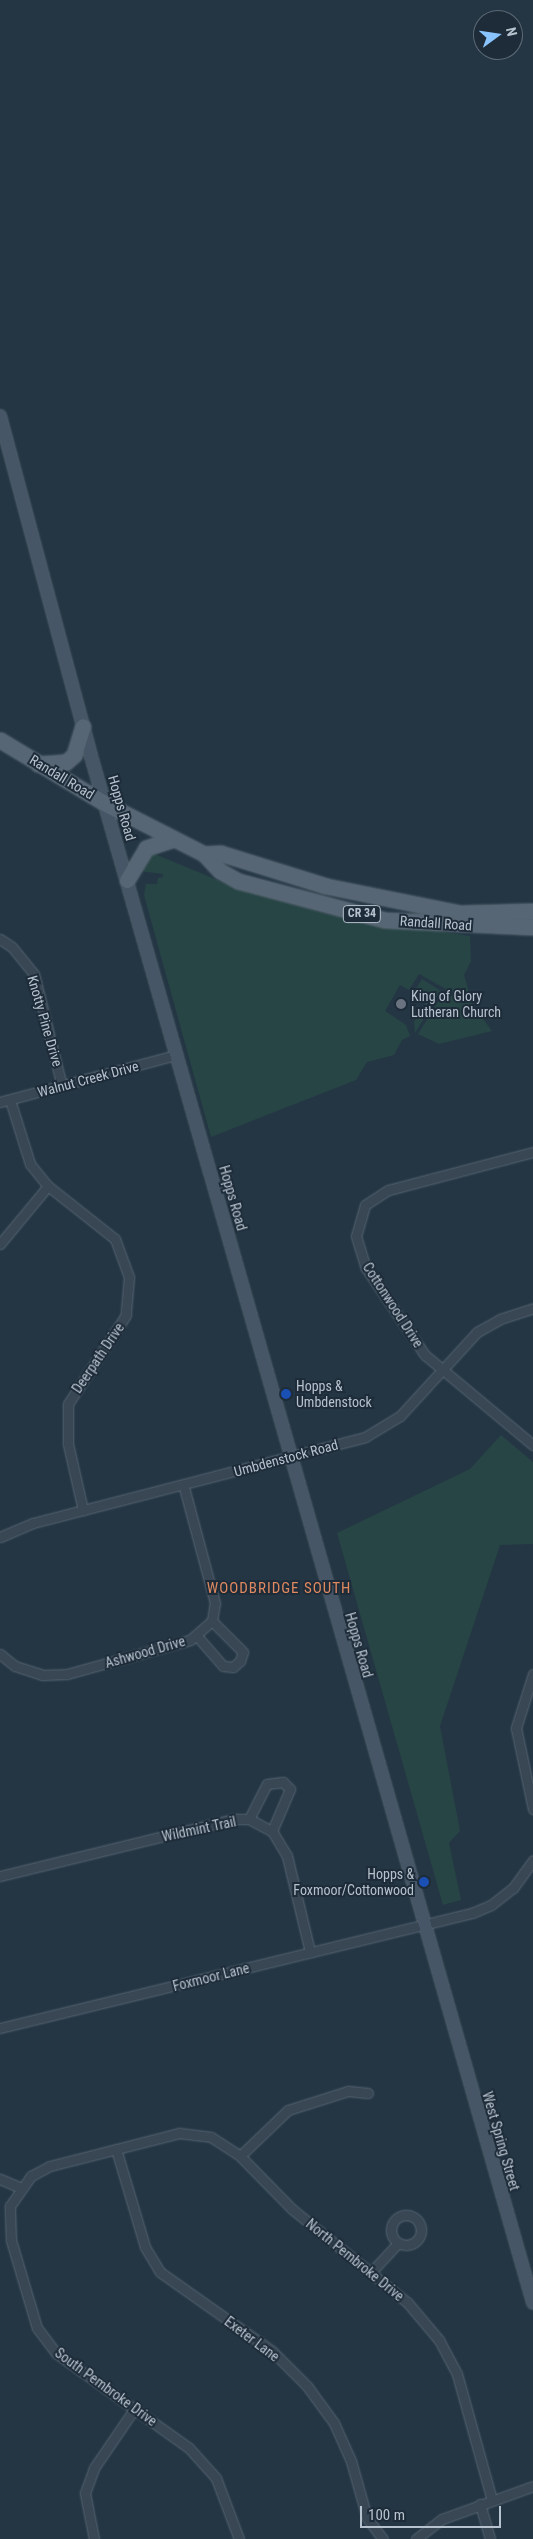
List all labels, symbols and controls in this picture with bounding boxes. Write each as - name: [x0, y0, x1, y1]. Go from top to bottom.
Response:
- north arrow: [473, 10, 523, 60]
- text: N: [503, 26, 520, 38]
- street label: Randall Road: [27, 751, 97, 803]
- street label: Hopps Road: [105, 773, 139, 843]
- road number: CR 34: [342, 904, 382, 924]
- street label: Randall Road: [399, 912, 473, 934]
- street label: Knotty Pine Drive: [24, 973, 66, 1069]
- place label: King of Glory Lutheran Church: [411, 988, 501, 1020]
- marker: King of Glory Lutheran Church: [395, 998, 407, 1010]
- street label: Walnut Creek Drive: [36, 1057, 140, 1101]
- street label: Hopps Road: [216, 1163, 250, 1233]
- street label: Cottonwood Drive: [359, 1259, 427, 1351]
- street label: Deerpath Drive: [68, 1320, 128, 1396]
- place label: Hopps & Umbdenstock: [296, 1378, 372, 1410]
- marker: Hopps & Umbdenstock: [280, 1388, 292, 1400]
- street label: Umbdenstock Road: [232, 1436, 340, 1480]
- district label: WOODBRIDGE SOUTH: [205, 1580, 353, 1598]
- street label: Hopps Road: [342, 1610, 376, 1680]
- street label: Ashwood Drive: [103, 1633, 187, 1671]
- street label: Wildmint Trail: [160, 1813, 238, 1845]
- place label: Hopps & Foxmoor/Cottonwood: [293, 1866, 414, 1898]
- marker: Hopps & Foxmoor/Cottonwood: [418, 1876, 430, 1888]
- street label: Foxmoor Lane: [171, 1959, 251, 1995]
- street label: West Spring Street: [479, 2090, 523, 2192]
- street label: North Pembroke Drive: [303, 2215, 407, 2305]
- street label: Exeter Lane: [221, 2313, 283, 2365]
- street label: South Pembroke Drive: [52, 2344, 160, 2430]
- scale bar: [363, 2496, 504, 2528]
- text: 100 m: [368, 2506, 405, 2524]

